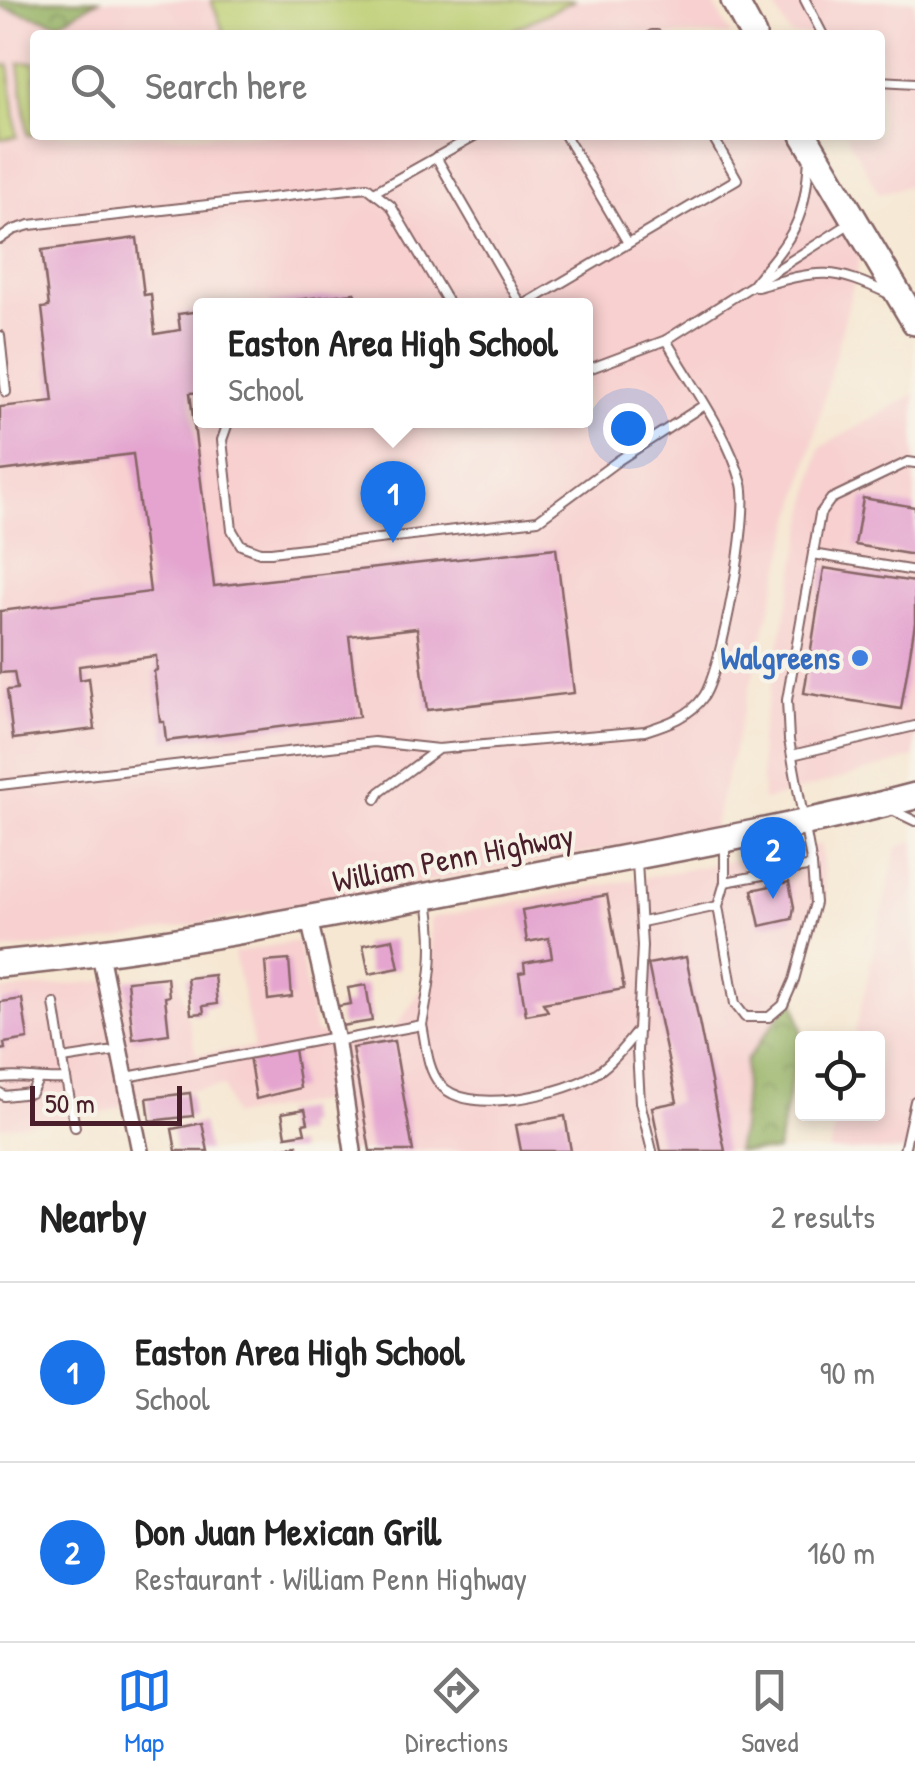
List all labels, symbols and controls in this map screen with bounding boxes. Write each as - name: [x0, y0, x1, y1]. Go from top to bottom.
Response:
- search box: [30, 30, 885, 140]
- icon: search: [65, 58, 120, 113]
- text: Search here: [145, 59, 307, 111]
- popup: [193, 298, 593, 428]
- text: Easton Area High School: [228, 316, 558, 368]
- text: School: [228, 368, 303, 411]
- your location: [603, 403, 654, 454]
- pin: 1: [360, 460, 426, 543]
- place label: Walgreens: [720, 636, 840, 680]
- marker: Walgreens: [849, 647, 871, 669]
- street label: William Penn Highway: [329, 813, 577, 902]
- pin: 2: [740, 816, 806, 899]
- map controls: [795, 1031, 885, 1121]
- button: locate: [795, 1031, 885, 1121]
- scale bar: [30, 1081, 182, 1126]
- text: 50 m: [45, 1084, 95, 1122]
- text: Nearby: [40, 1188, 147, 1245]
- text: 2 results: [771, 1195, 875, 1238]
- text: Easton Area High School: [135, 1325, 464, 1377]
- text: 1: [67, 1351, 78, 1394]
- text: 90 m: [820, 1351, 875, 1394]
- text: School: [135, 1377, 210, 1420]
- text: Don Juan Mexican Grill: [135, 1505, 441, 1557]
- text: 2: [65, 1531, 80, 1574]
- text: 160 m: [807, 1531, 875, 1574]
- text: Restaurant · William Penn Highway: [135, 1557, 527, 1600]
- tab: Map: [117, 1663, 172, 1761]
- tab: Directions: [405, 1663, 508, 1761]
- tab: Saved: [741, 1663, 798, 1761]

